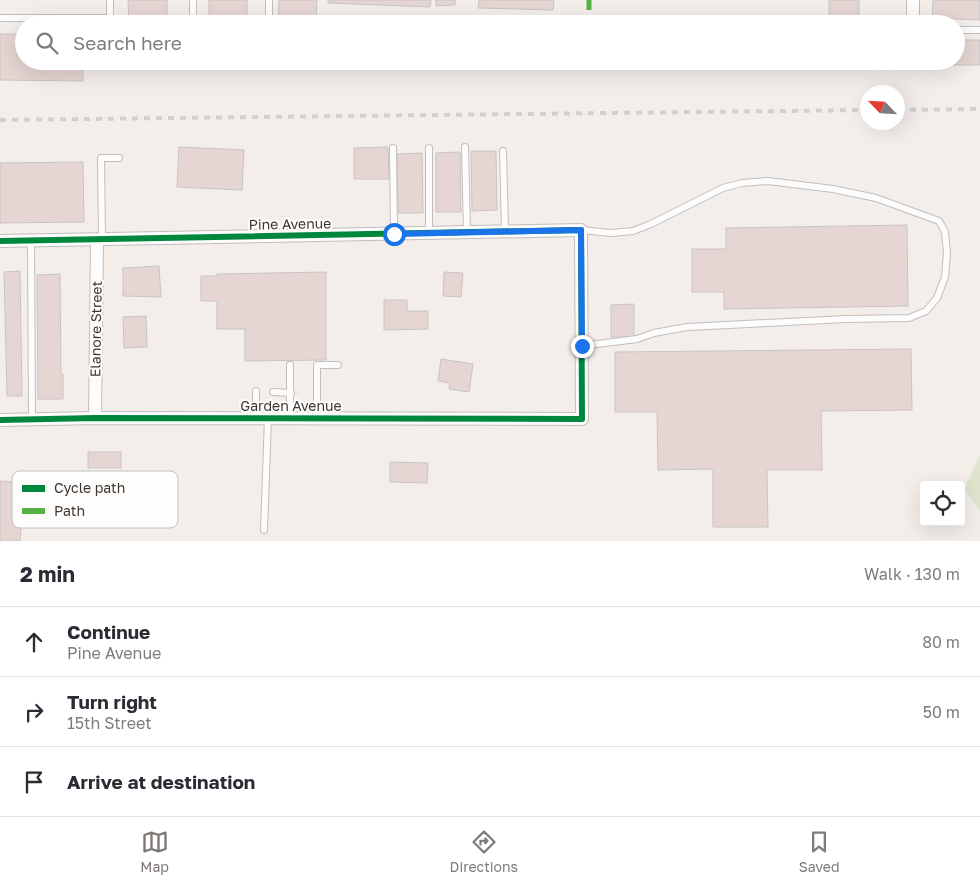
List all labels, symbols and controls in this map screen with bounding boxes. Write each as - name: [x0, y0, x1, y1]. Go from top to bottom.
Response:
- search box: [15, 15, 965, 70]
- icon: search: [33, 29, 61, 57]
- text: Search here: [73, 31, 182, 54]
- north arrow: [860, 85, 905, 130]
- street label: Pine Avenue: [249, 214, 331, 233]
- route start: [383, 223, 406, 246]
- street label: Elanore Street: [86, 281, 105, 377]
- route end: [571, 335, 594, 358]
- street label: Garden Avenue: [240, 397, 342, 414]
- legend: [12, 471, 178, 528]
- text: Cycle path: [54, 479, 125, 496]
- map controls: [920, 481, 965, 526]
- button: locate: [920, 481, 965, 526]
- text: Path: [54, 502, 85, 519]
- text: 2 min: [20, 561, 75, 587]
- text: Walk · 130 m: [864, 564, 960, 584]
- text: Continue: [67, 620, 150, 643]
- icon: ahead: [20, 628, 48, 656]
- text: 80 m: [922, 632, 960, 652]
- text: Pine Avenue: [67, 643, 161, 663]
- text: Turn right: [67, 690, 157, 713]
- icon: right: [20, 698, 48, 726]
- text: 50 m: [923, 702, 960, 722]
- text: 15th Street: [67, 713, 152, 733]
- icon: arrive: [20, 768, 48, 796]
- text: Arrive at destination: [67, 770, 255, 793]
- tab: Map: [140, 828, 169, 875]
- tab: Directions: [450, 828, 518, 875]
- tab: Saved: [799, 828, 840, 875]

